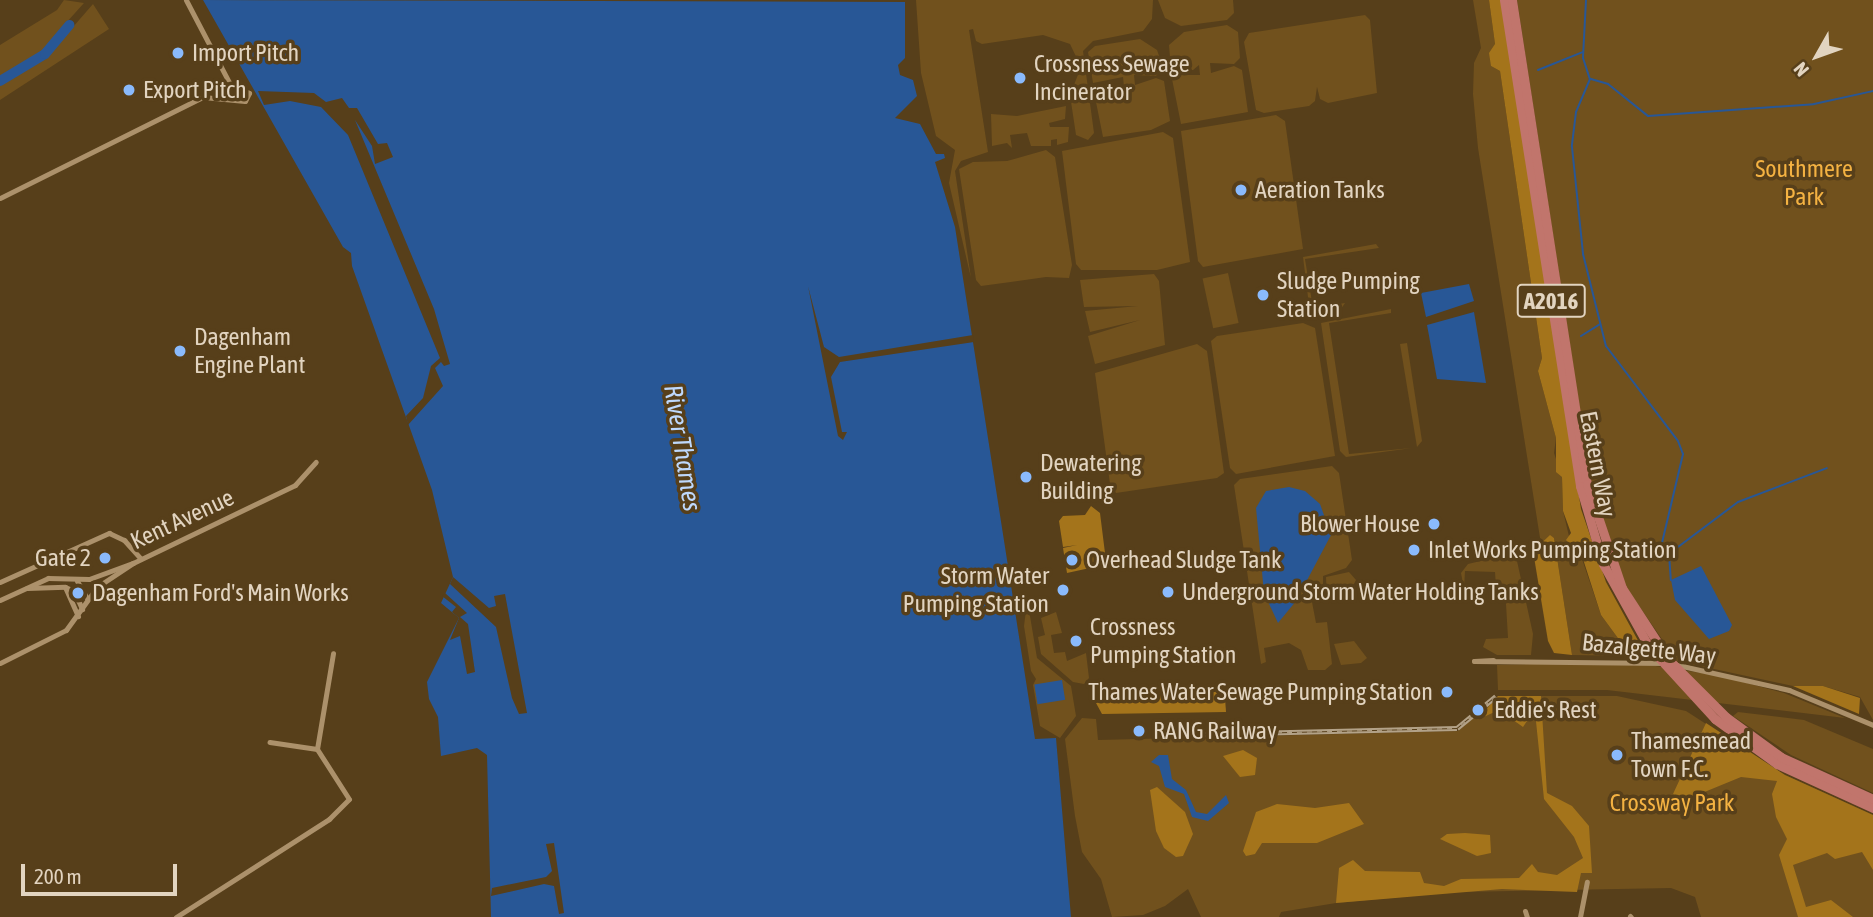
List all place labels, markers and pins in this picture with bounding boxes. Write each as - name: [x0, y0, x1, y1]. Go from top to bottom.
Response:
- place label: Import Pitch: [192, 39, 299, 67]
- marker: Import Pitch: [170, 45, 186, 61]
- place label: Crossness Sewage Incinerator: [1034, 50, 1190, 106]
- marker: Crossness Sewage Incinerator: [1012, 70, 1028, 86]
- place label: Export Pitch: [143, 76, 247, 104]
- marker: Export Pitch: [121, 82, 137, 98]
- place label: Aeration Tanks: [1255, 176, 1385, 204]
- marker: Aeration Tanks: [1233, 182, 1249, 198]
- place label: Sludge Pumping Station: [1277, 267, 1420, 323]
- marker: Sludge Pumping Station: [1255, 287, 1271, 303]
- place label: Dagenham Engine Plant: [194, 323, 305, 379]
- marker: Dagenham Engine Plant: [172, 343, 188, 359]
- place label: Dewatering Building: [1040, 449, 1141, 505]
- marker: Dewatering Building: [1018, 469, 1034, 485]
- place label: Blower House: [1300, 510, 1420, 538]
- marker: Blower House: [1426, 516, 1442, 532]
- place label: Inlet Works Pumping Station: [1428, 536, 1677, 564]
- marker: Inlet Works Pumping Station: [1406, 542, 1422, 558]
- place label: Gate 2: [35, 544, 91, 572]
- place label: Overhead Sludge Tank: [1086, 546, 1282, 574]
- marker: Gate 2: [97, 550, 113, 566]
- marker: Overhead Sludge Tank: [1064, 552, 1080, 568]
- place label: Storm Water Pumping Station: [903, 562, 1049, 618]
- place label: Underground Storm Water Holding Tanks: [1182, 578, 1539, 606]
- place label: Dagenham Ford's Main Works: [92, 579, 349, 607]
- marker: Storm Water Pumping Station: [1055, 582, 1071, 598]
- marker: Underground Storm Water Holding Tanks: [1160, 584, 1176, 600]
- marker: Dagenham Ford's Main Works: [70, 585, 86, 601]
- place label: Crossness Pumping Station: [1090, 613, 1236, 669]
- marker: Crossness Pumping Station: [1068, 633, 1084, 649]
- place label: Thames Water Sewage Pumping Station: [1088, 678, 1433, 706]
- marker: Thames Water Sewage Pumping Station: [1439, 684, 1455, 700]
- place label: Eddie's Rest: [1494, 696, 1597, 724]
- marker: Eddie's Rest: [1468, 700, 1488, 720]
- place label: RANG Railway: [1153, 717, 1277, 745]
- marker: RANG Railway: [1131, 723, 1147, 739]
- place label: Thamesmead Town F.C.: [1631, 727, 1751, 783]
- marker: Thamesmead Town F.C.: [1609, 747, 1625, 763]

